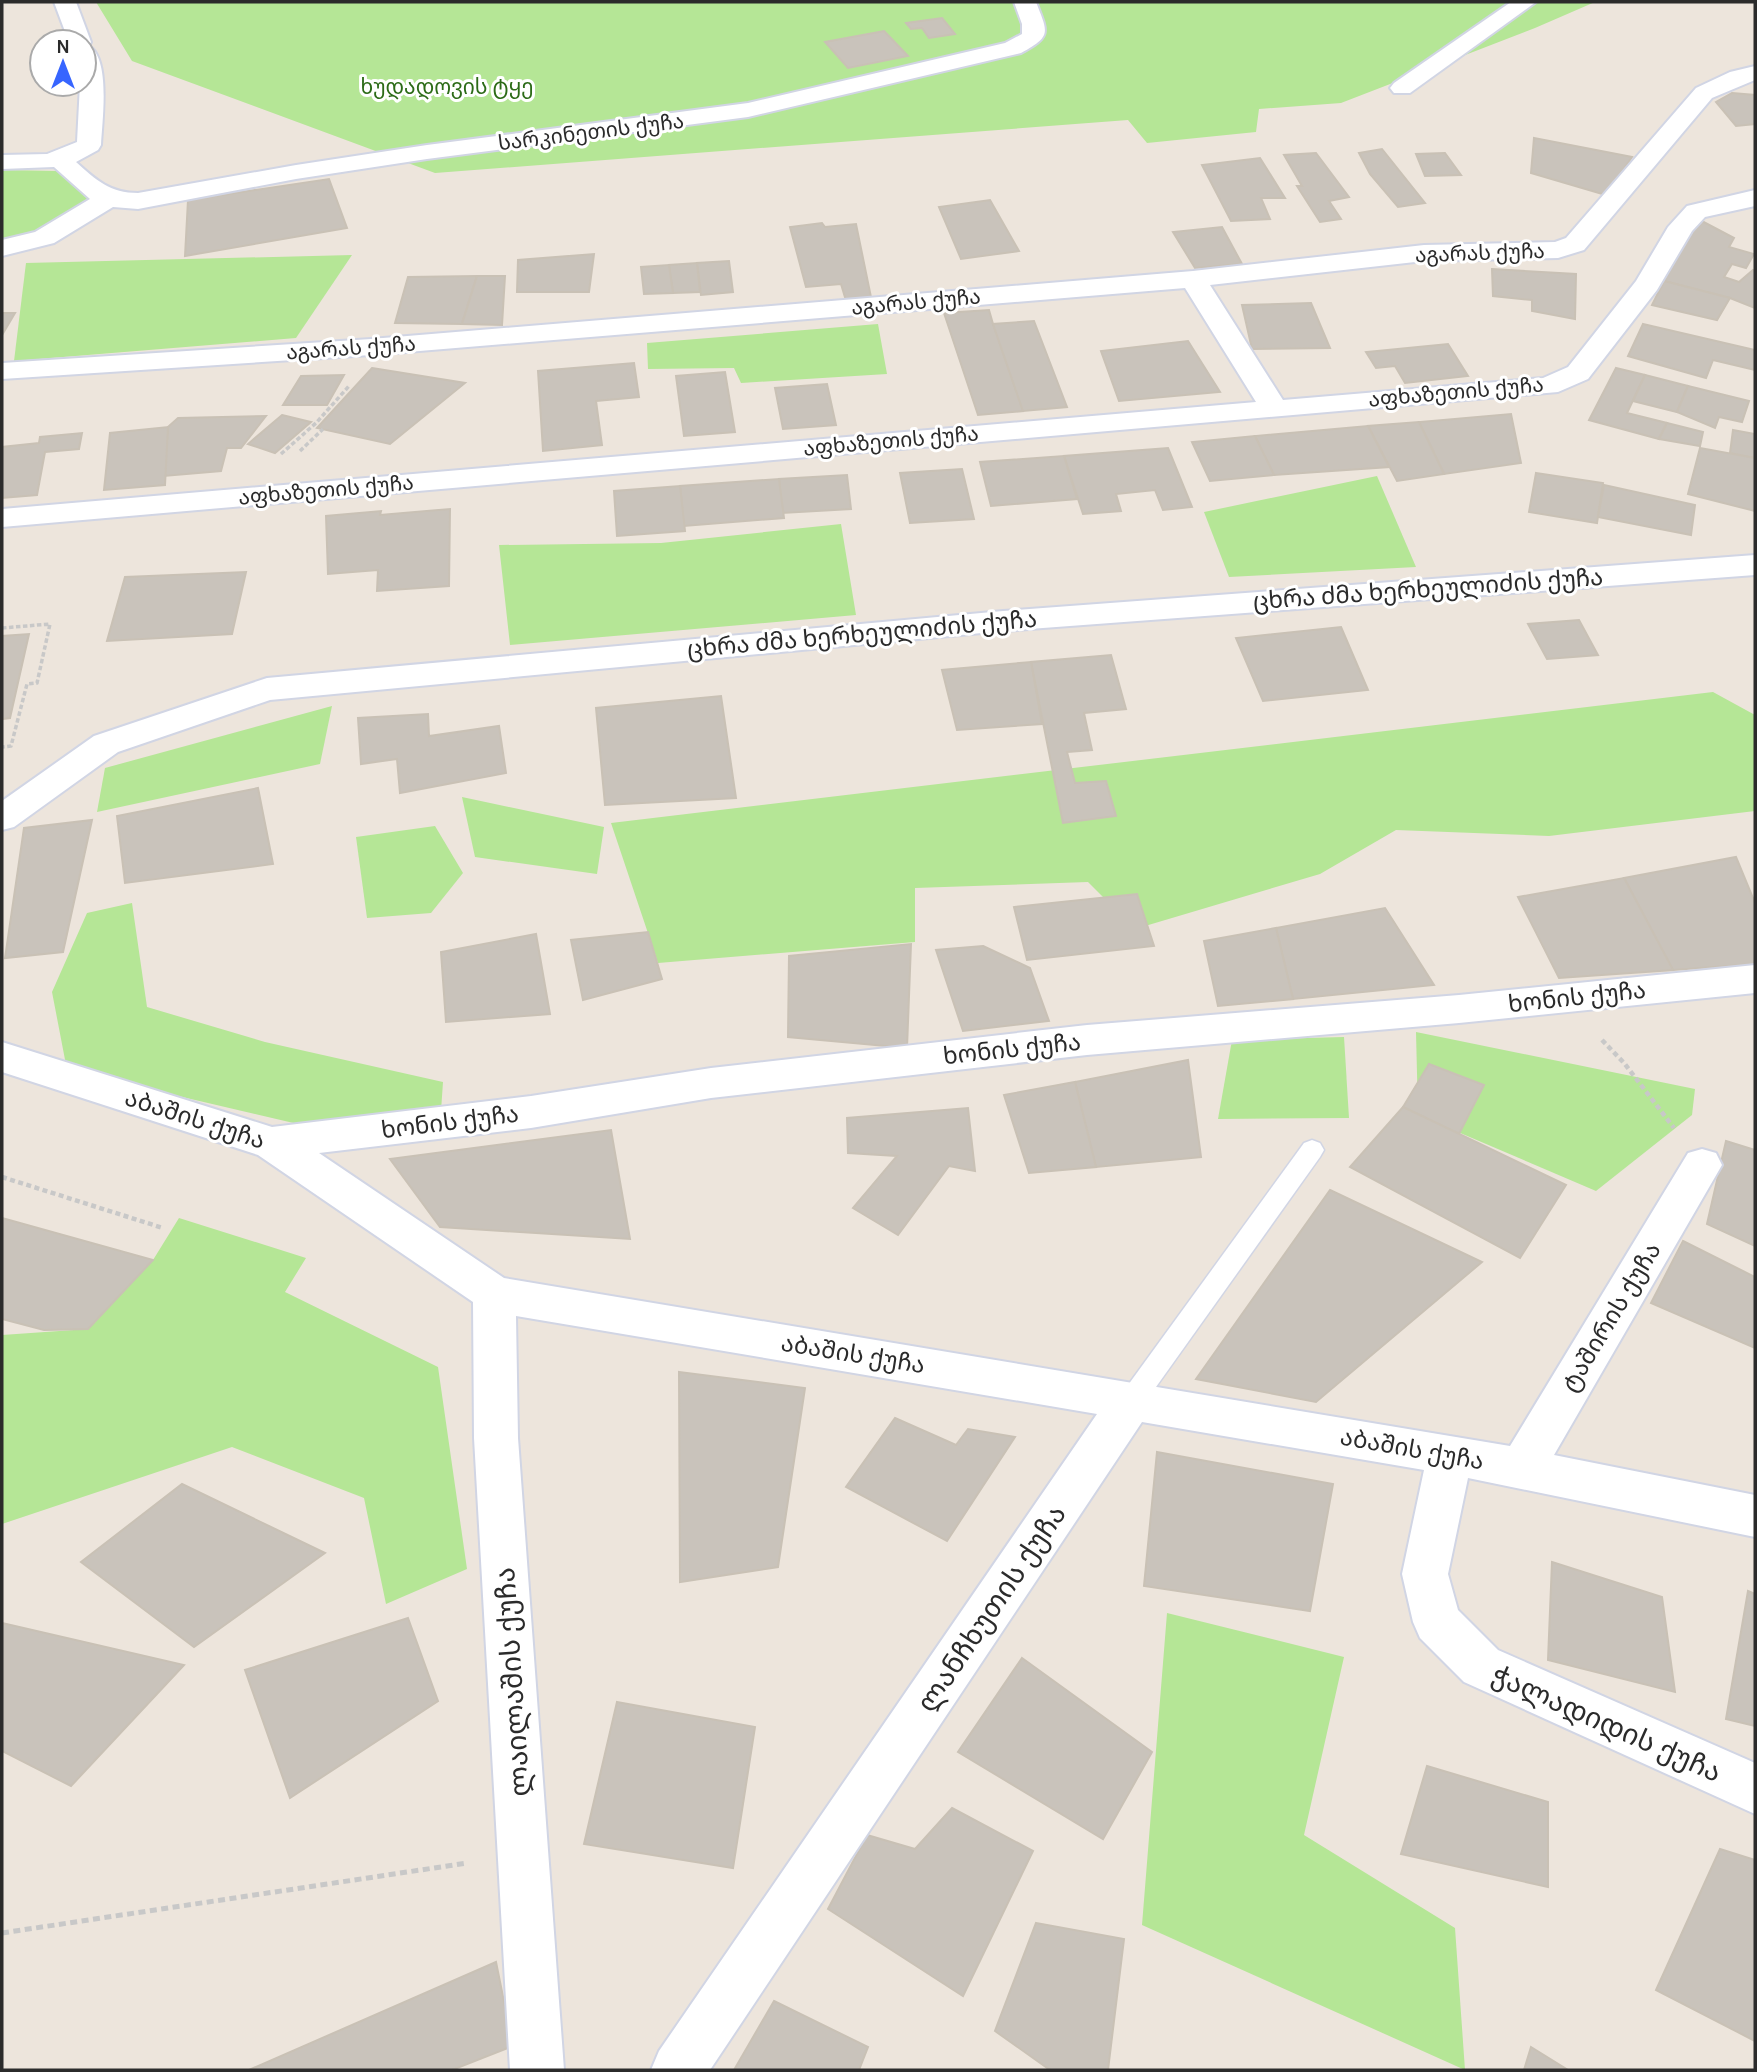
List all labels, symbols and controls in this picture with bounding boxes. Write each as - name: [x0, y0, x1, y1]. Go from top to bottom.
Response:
- north arrow: [28, 28, 98, 98]
- text: N: [56, 36, 70, 58]
- park label: ხუდადოვის ტყე: [360, 75, 534, 100]
- street label: სარკინეთის ქუჩა: [497, 109, 685, 155]
- street label: აგარას ქუჩა: [1415, 239, 1545, 267]
- street label: აგარას ქუჩა: [850, 284, 982, 320]
- street label: აგარას ქუჩა: [285, 331, 417, 365]
- street label: აფხაზეთის ქუჩა: [1367, 372, 1545, 412]
- street label: აფხაზეთის ქუჩა: [802, 421, 980, 461]
- street label: აფხაზეთის ქუჩა: [237, 470, 415, 510]
- street label: ცხრა ძმა ხერხეულიძის ქუჩა: [1252, 563, 1604, 615]
- street label: ცხრა ძმა ხერხეულიძის ქუჩა: [686, 605, 1038, 663]
- street label: ხონის ქუჩა: [1507, 976, 1647, 1018]
- street label: ხონის ქუჩა: [942, 1028, 1082, 1070]
- street label: აბაშის ქუჩა: [121, 1083, 269, 1155]
- street label: ხონის ქუჩა: [380, 1100, 520, 1144]
- street label: ტაშირის ქუჩა: [1555, 1237, 1667, 1397]
- street label: აბაშის ქუჩა: [779, 1329, 927, 1379]
- street label: აბაშის ქუჩა: [1338, 1423, 1486, 1475]
- street label: ლანჩხუთის ქუჩა: [910, 1498, 1073, 1718]
- street label: ლაილაშის ქუჩა: [488, 1566, 537, 1798]
- street label: ჭალადიდის ქუჩა: [1487, 1658, 1727, 1789]

